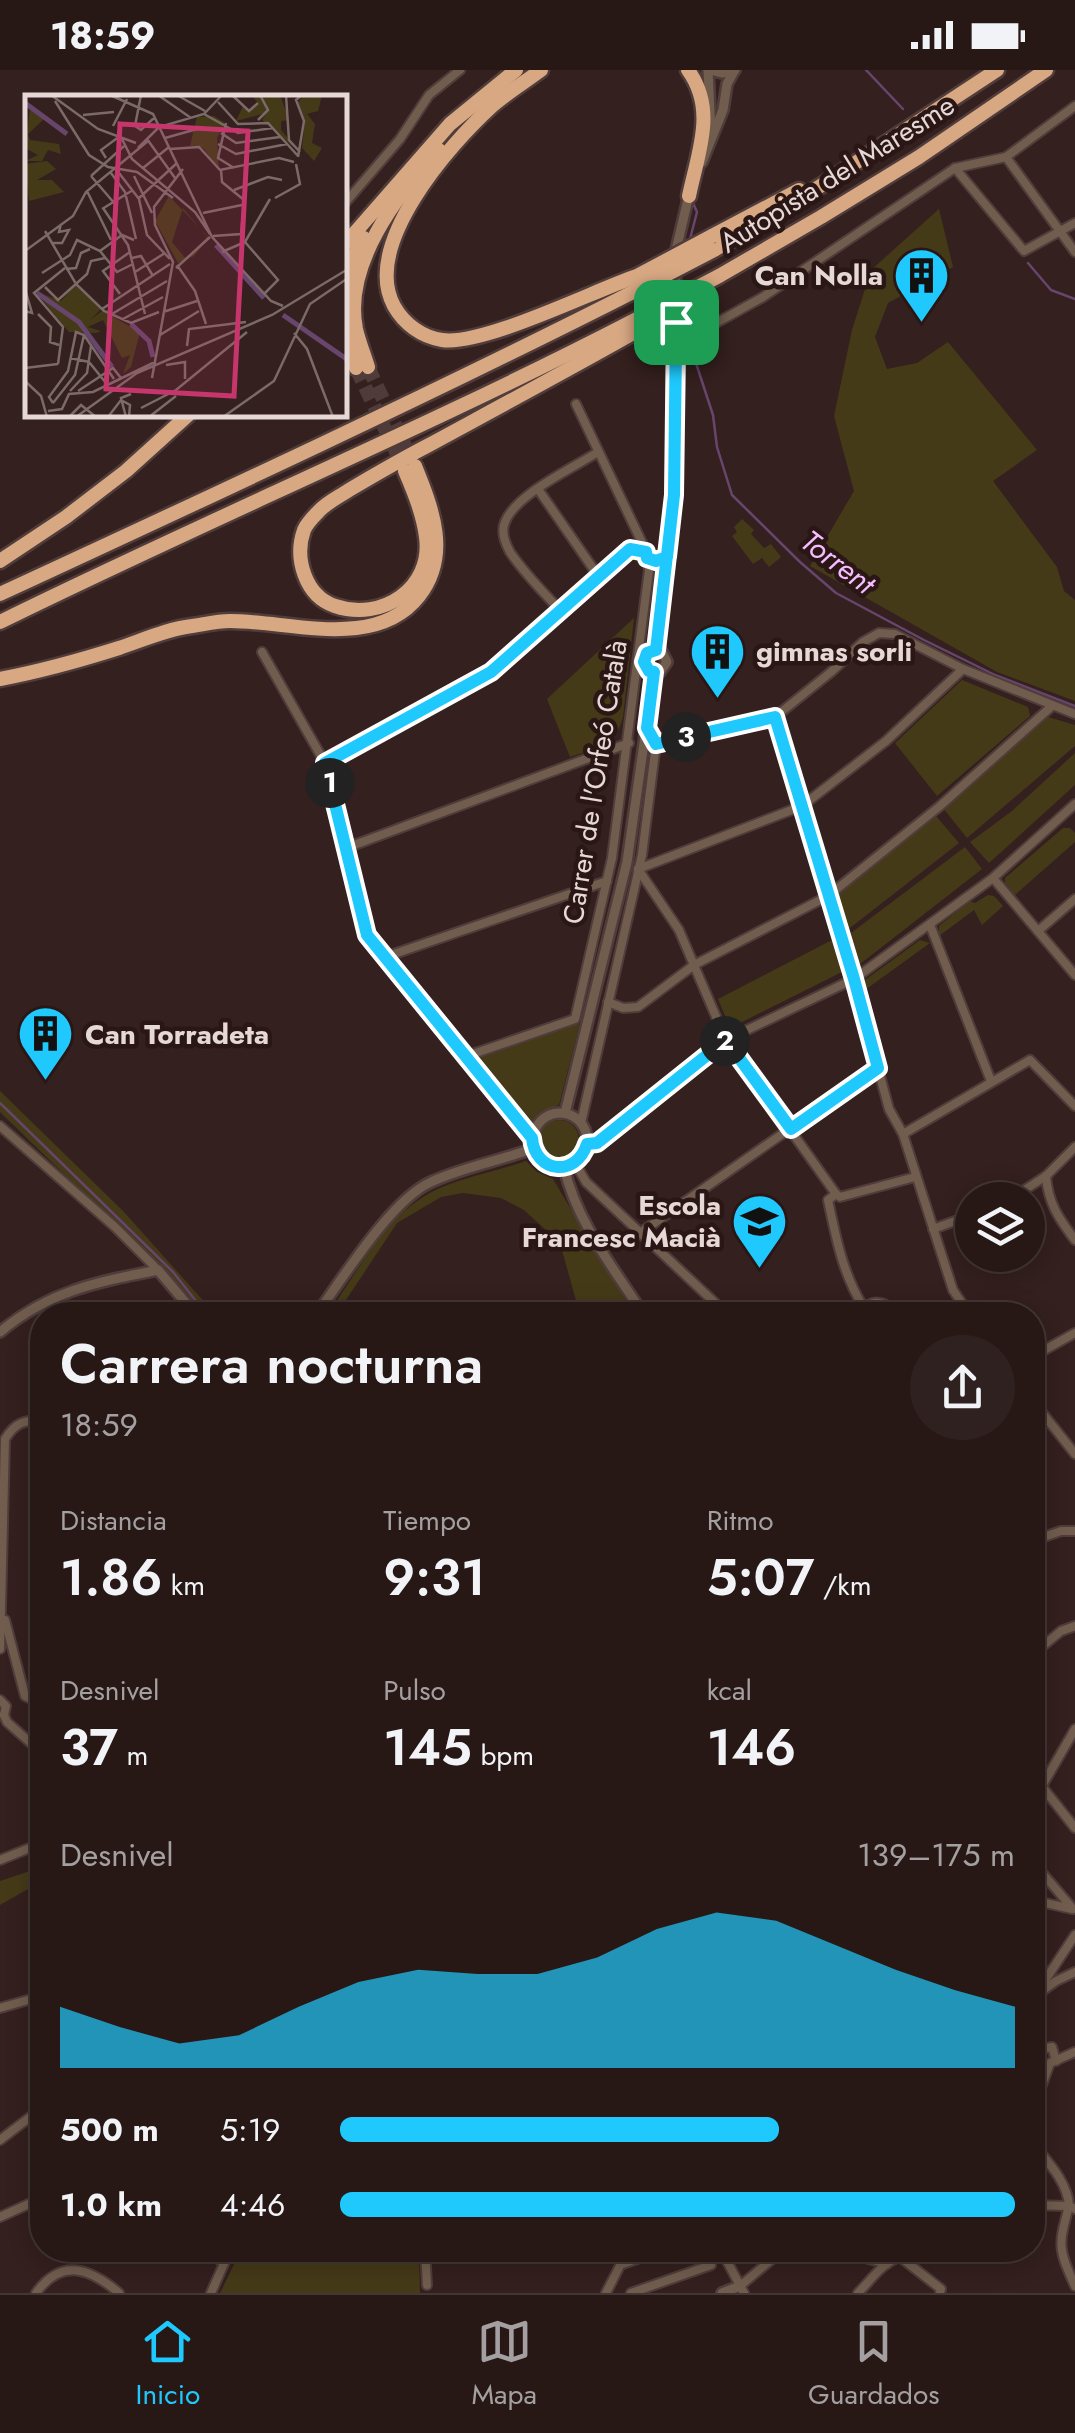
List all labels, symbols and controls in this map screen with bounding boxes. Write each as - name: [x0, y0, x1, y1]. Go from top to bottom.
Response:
- text: 18:59: [50, 8, 155, 63]
- street label: Autopista del Maresme: [712, 85, 962, 263]
- inset map: [25, 95, 348, 418]
- building icon: Can Nolla: [892, 245, 952, 324]
- place label: Can Nolla: [755, 255, 883, 296]
- pin: [634, 280, 719, 365]
- icon: arrive: [649, 295, 704, 350]
- water label: Torrent: [792, 520, 886, 605]
- building icon: gimnas sorli: [687, 621, 747, 700]
- place label: gimnas sorli: [756, 631, 912, 672]
- street label: Carrer de l'Orfeó Català: [552, 637, 638, 927]
- pin: 3: [661, 712, 711, 762]
- text: 3: [677, 716, 695, 757]
- pin: 1: [305, 758, 355, 808]
- text: 1: [323, 762, 337, 803]
- building icon: Can Torradeta: [16, 1004, 76, 1083]
- place label: Can Torradeta: [85, 1014, 269, 1055]
- pin: 2: [700, 1016, 750, 1066]
- text: 2: [716, 1020, 734, 1061]
- map controls: [955, 1182, 1045, 1272]
- button: layers: [955, 1182, 1045, 1272]
- place label: Escola Francesc Macià: [522, 1185, 721, 1258]
- school or university icon: Escola Francesc Macià: [730, 1191, 790, 1270]
- text: Carrera nocturna: [60, 1324, 483, 1404]
- button: share: [910, 1335, 1015, 1440]
- text: 18:59: [60, 1402, 138, 1448]
- text: Distancia: [60, 1500, 167, 1541]
- text: Tiempo: [383, 1500, 471, 1541]
- text: Ritmo: [707, 1500, 773, 1541]
- text: 1.86: [60, 1541, 162, 1614]
- text: 9:31: [383, 1541, 485, 1614]
- text: 5:07: [707, 1541, 815, 1614]
- text: km: [162, 1565, 205, 1606]
- text: /km: [815, 1565, 872, 1606]
- text: Desnivel: [60, 1670, 160, 1711]
- text: Pulso: [383, 1670, 446, 1711]
- text: kcal: [707, 1670, 752, 1711]
- text: 37: [60, 1711, 118, 1784]
- text: 145: [383, 1711, 472, 1784]
- text: 146: [707, 1711, 796, 1784]
- text: m: [118, 1735, 148, 1776]
- text: bpm: [472, 1735, 534, 1776]
- text: Desnivel: [60, 1832, 174, 1878]
- text: 139–175 m: [857, 1832, 1015, 1878]
- text: 500 m: [60, 2107, 159, 2153]
- text: 5:19: [220, 2107, 280, 2153]
- text: 1.0 km: [60, 2182, 162, 2228]
- text: 4:46: [220, 2182, 285, 2228]
- tab: Inicio: [136, 2314, 200, 2415]
- tab: Mapa: [471, 2314, 537, 2415]
- tab: Guardados: [808, 2314, 939, 2415]

